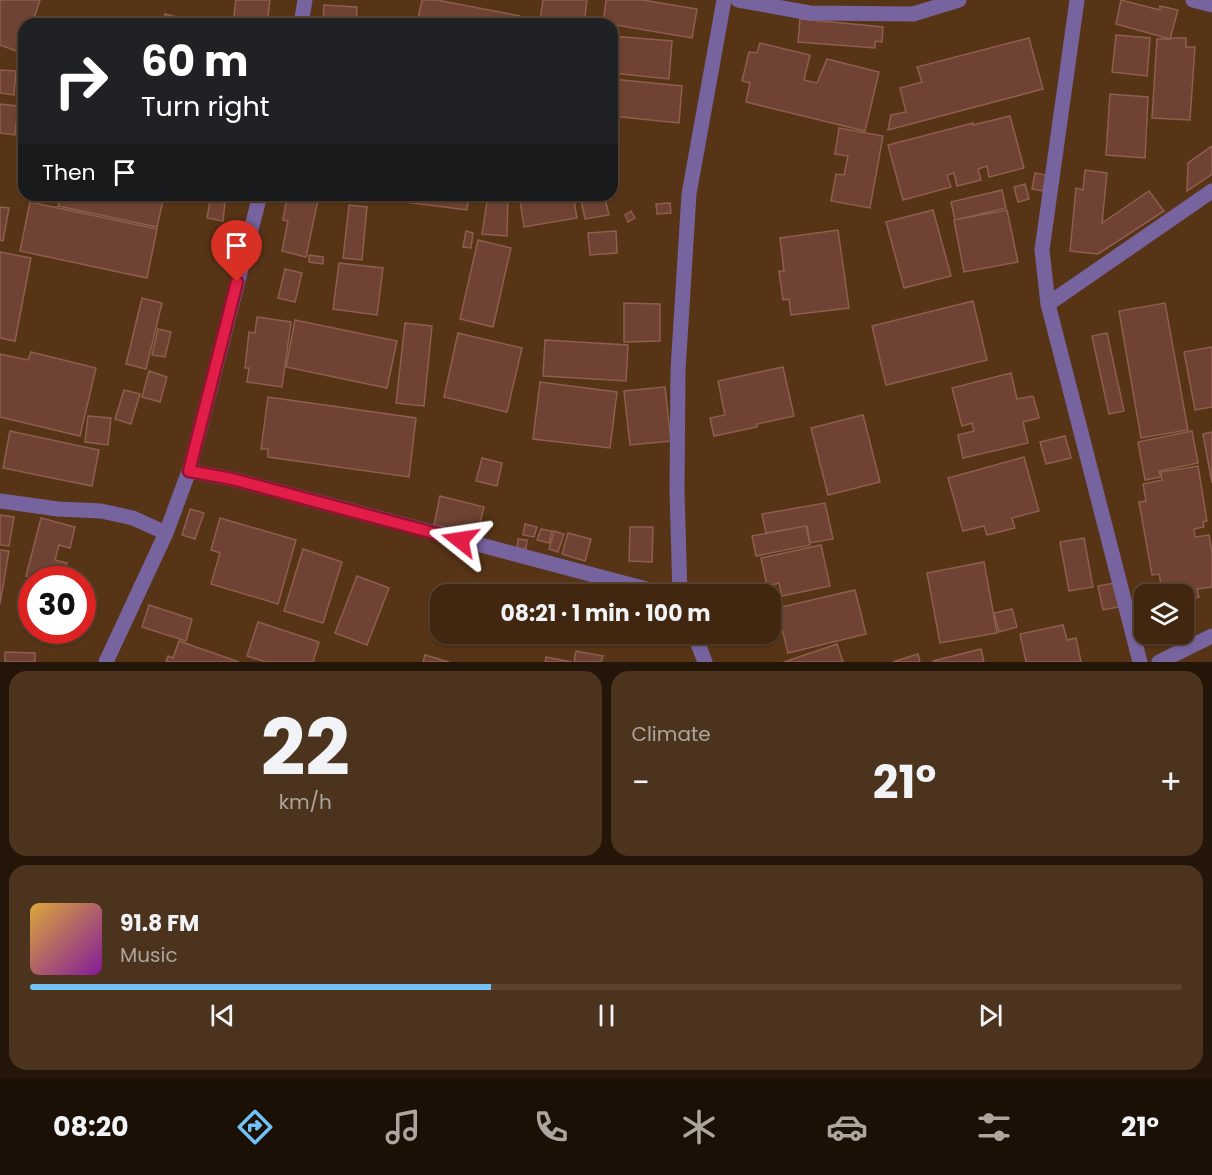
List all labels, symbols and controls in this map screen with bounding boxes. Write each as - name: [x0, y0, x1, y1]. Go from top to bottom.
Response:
- text: 60 m: [141, 32, 249, 91]
- icon: right: [42, 42, 120, 120]
- text: Turn right: [141, 88, 270, 125]
- icon: arrive: [108, 156, 141, 189]
- text: Then: [42, 157, 96, 188]
- pin: [211, 220, 262, 282]
- icon: arrive: [220, 229, 253, 262]
- position arrow: [428, 508, 492, 572]
- speed limit sign: 30: [18, 566, 96, 644]
- map controls: [1134, 584, 1194, 644]
- button: layers: [1134, 584, 1194, 644]
- text: 08:21 · 1 min · 100 m: [501, 598, 710, 629]
- text: 22: [261, 693, 350, 802]
- text: Climate: [632, 720, 711, 748]
- text: 21°: [873, 751, 936, 814]
- text: −: [632, 759, 650, 806]
- text: +: [1159, 759, 1182, 806]
- text: km/h: [279, 788, 332, 816]
- text: 91.8 FM: [120, 908, 199, 939]
- text: Music: [120, 941, 178, 969]
- icon: previous: [206, 999, 239, 1032]
- icon: pause: [590, 999, 623, 1032]
- icon: next: [974, 999, 1007, 1032]
- icon: directions: [234, 1106, 276, 1148]
- icon: music: [382, 1106, 424, 1148]
- icon: phone: [530, 1106, 572, 1148]
- icon: climate: [678, 1106, 720, 1148]
- icon: car: [826, 1106, 868, 1148]
- icon: filters: [973, 1106, 1015, 1148]
- text: 08:20: [53, 1108, 129, 1145]
- text: 21°: [1121, 1108, 1159, 1145]

